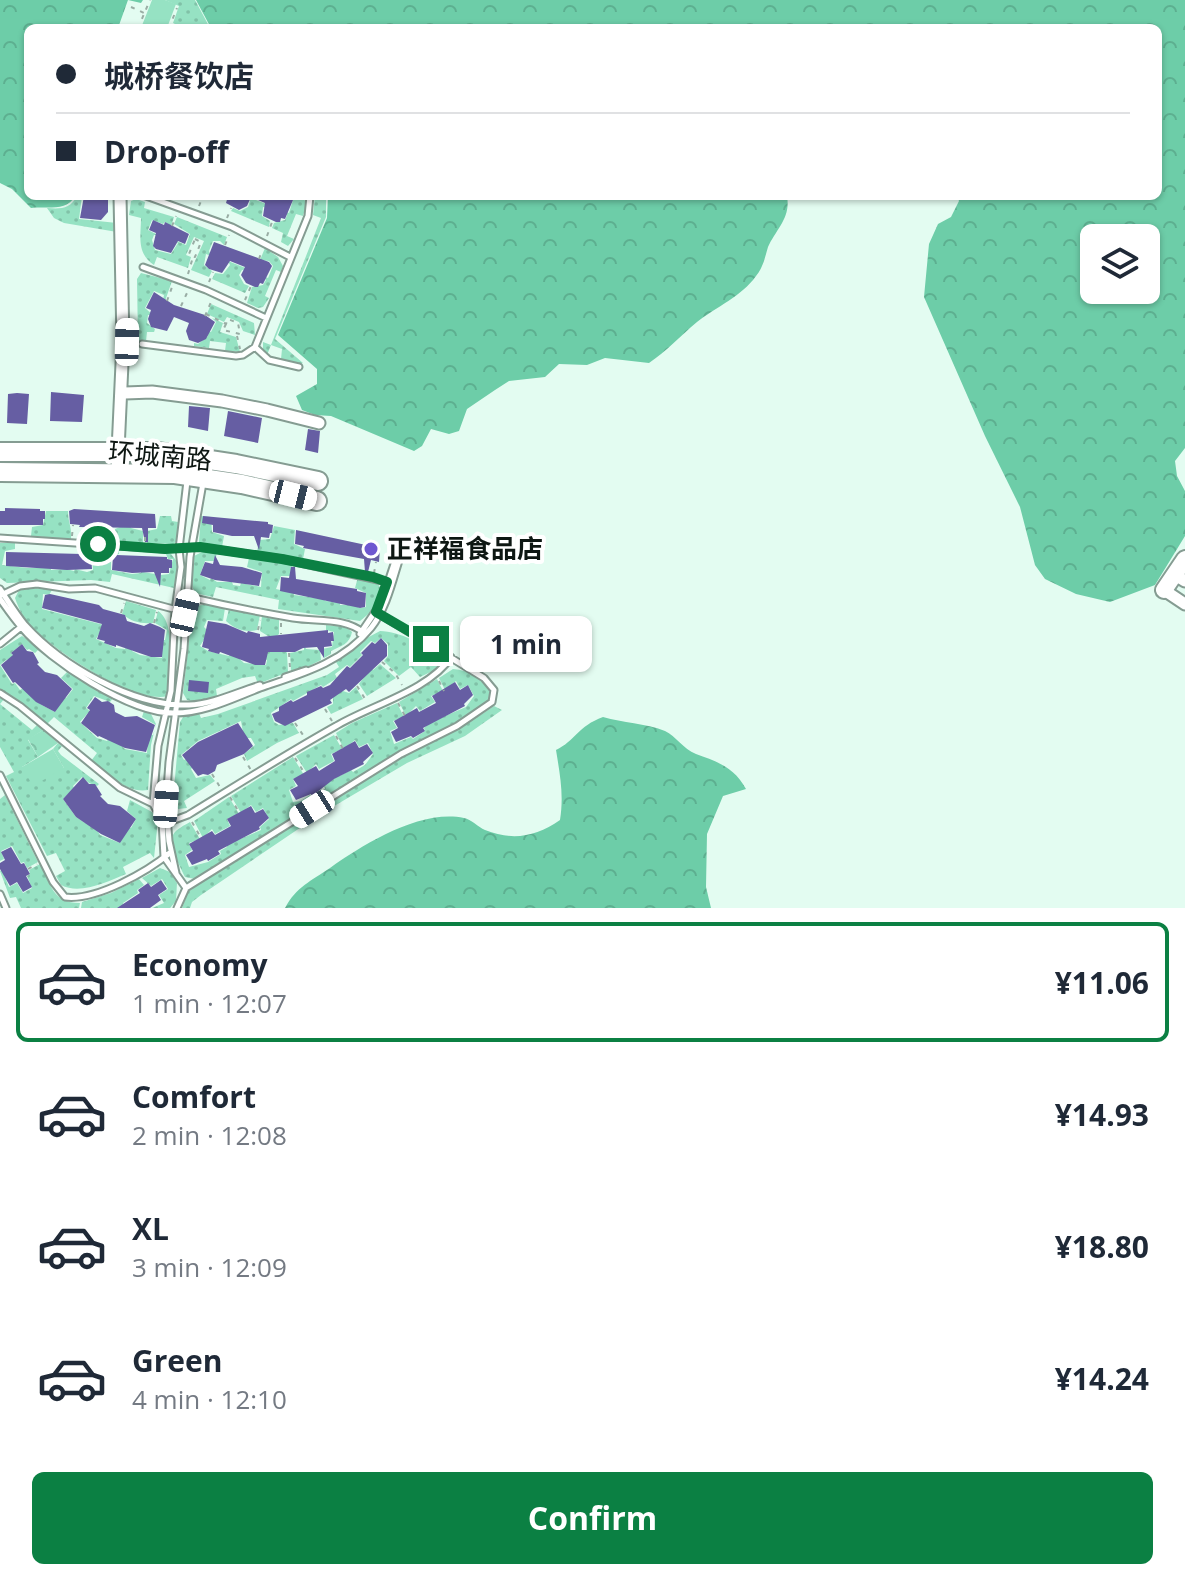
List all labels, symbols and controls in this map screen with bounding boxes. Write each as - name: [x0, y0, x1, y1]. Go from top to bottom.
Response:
- text: 城桥餐饮店: [104, 55, 254, 96]
- text: Drop-off: [104, 131, 229, 172]
- map controls: [1080, 224, 1160, 304]
- button: layers: [1080, 224, 1160, 304]
- car: [115, 318, 139, 366]
- street label: 环城南路: [107, 433, 213, 477]
- car: [267, 478, 319, 512]
- route start: [80, 526, 116, 562]
- place label: 正祥福食品店: [387, 530, 543, 566]
- marker: 正祥福食品店: [362, 540, 380, 558]
- car: [168, 587, 202, 639]
- callout: 1 min: [459, 616, 591, 672]
- route end: [413, 626, 449, 662]
- text: 1 min: [490, 626, 562, 662]
- car: [152, 779, 180, 829]
- car: [285, 786, 339, 832]
- text: Economy: [132, 944, 268, 985]
- icon: car: [36, 946, 108, 1018]
- text: ¥11.06: [1055, 962, 1149, 1003]
- text: 1 min · 12:07: [132, 985, 287, 1021]
- text: Comfort: [132, 1076, 256, 1117]
- icon: car: [36, 1078, 108, 1150]
- text: ¥14.93: [1055, 1094, 1149, 1135]
- text: 2 min · 12:08: [132, 1117, 287, 1153]
- text: XL: [132, 1208, 169, 1249]
- icon: car: [36, 1210, 108, 1282]
- text: ¥18.80: [1055, 1226, 1149, 1267]
- text: 3 min · 12:09: [132, 1249, 287, 1285]
- text: Green: [132, 1340, 223, 1381]
- icon: car: [36, 1342, 108, 1414]
- text: ¥14.24: [1055, 1358, 1149, 1399]
- text: 4 min · 12:10: [132, 1381, 287, 1417]
- button: Confirm: [32, 1472, 1153, 1564]

